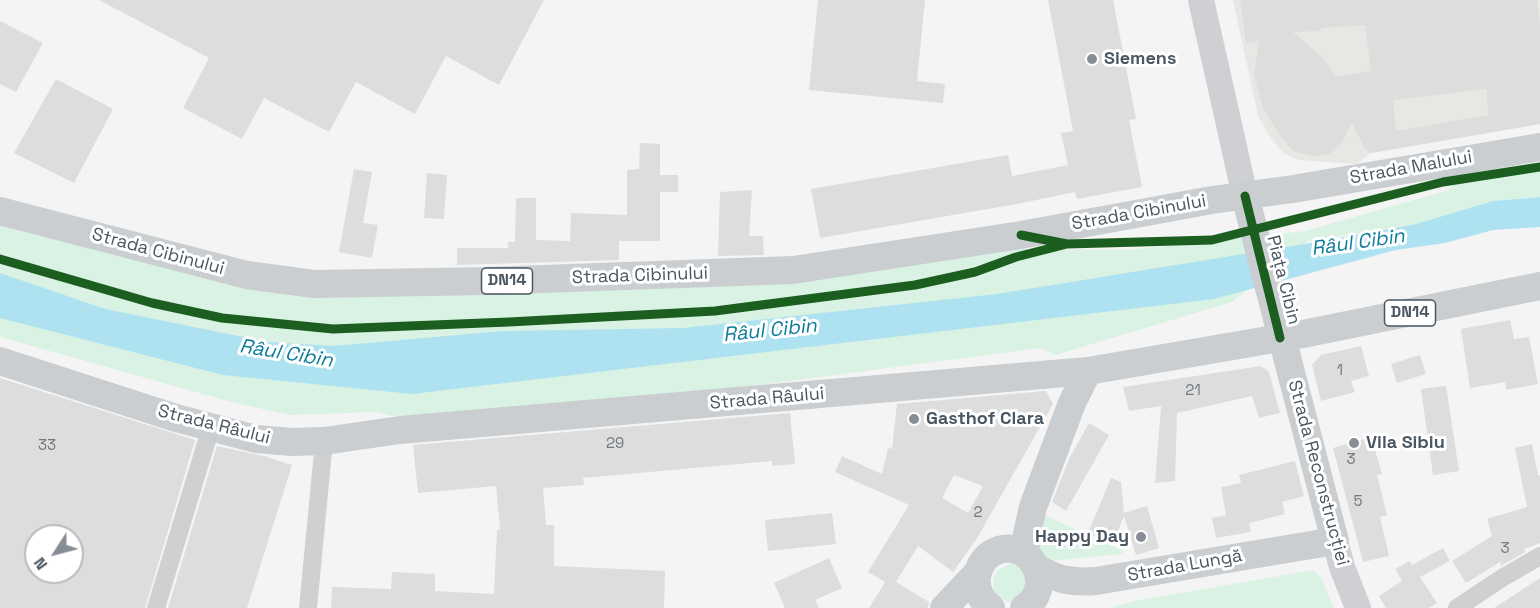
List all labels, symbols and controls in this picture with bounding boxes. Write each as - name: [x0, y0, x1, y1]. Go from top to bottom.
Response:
- place label: Siemens: [1104, 48, 1176, 70]
- marker: Siemens: [1085, 52, 1099, 66]
- street label: Strada Malului: [1348, 147, 1474, 189]
- street label: Strada Cibinului: [1070, 191, 1208, 235]
- street label: Strada Cibinului: [89, 224, 227, 280]
- water label: Râul Cibin: [1310, 225, 1406, 261]
- street label: Piața Cibin: [1261, 233, 1305, 327]
- street label: Strada Cibinului: [572, 263, 708, 289]
- road number: DN14: [482, 268, 532, 294]
- road number: DN14: [1384, 300, 1436, 326]
- water label: Râul Cibin: [722, 314, 818, 348]
- water label: Râul Cibin: [238, 335, 334, 373]
- house number: 1: [1337, 362, 1343, 380]
- street label: Strada Reconstrucției: [1283, 378, 1353, 568]
- house number: 21: [1185, 382, 1201, 400]
- street label: Strada Râului: [709, 383, 825, 415]
- street label: Strada Râului: [156, 401, 272, 449]
- place label: Gasthof Clara: [926, 408, 1044, 430]
- marker: Gasthof Clara: [907, 412, 921, 426]
- place label: Vila Sibiu: [1366, 432, 1445, 454]
- house number: 29: [606, 435, 624, 453]
- marker: Vila Sibiu: [1347, 436, 1361, 450]
- house number: 33: [38, 437, 56, 455]
- house number: 3: [1346, 451, 1356, 469]
- house number: 5: [1354, 493, 1362, 511]
- house number: 2: [973, 504, 983, 522]
- north arrow: [24, 524, 84, 584]
- place label: Happy Day: [1035, 526, 1129, 548]
- marker: Happy Day: [1134, 530, 1148, 544]
- house number: 3: [1500, 540, 1510, 558]
- street label: Strada Lungă: [1126, 545, 1244, 587]
- text: N: [29, 553, 52, 574]

